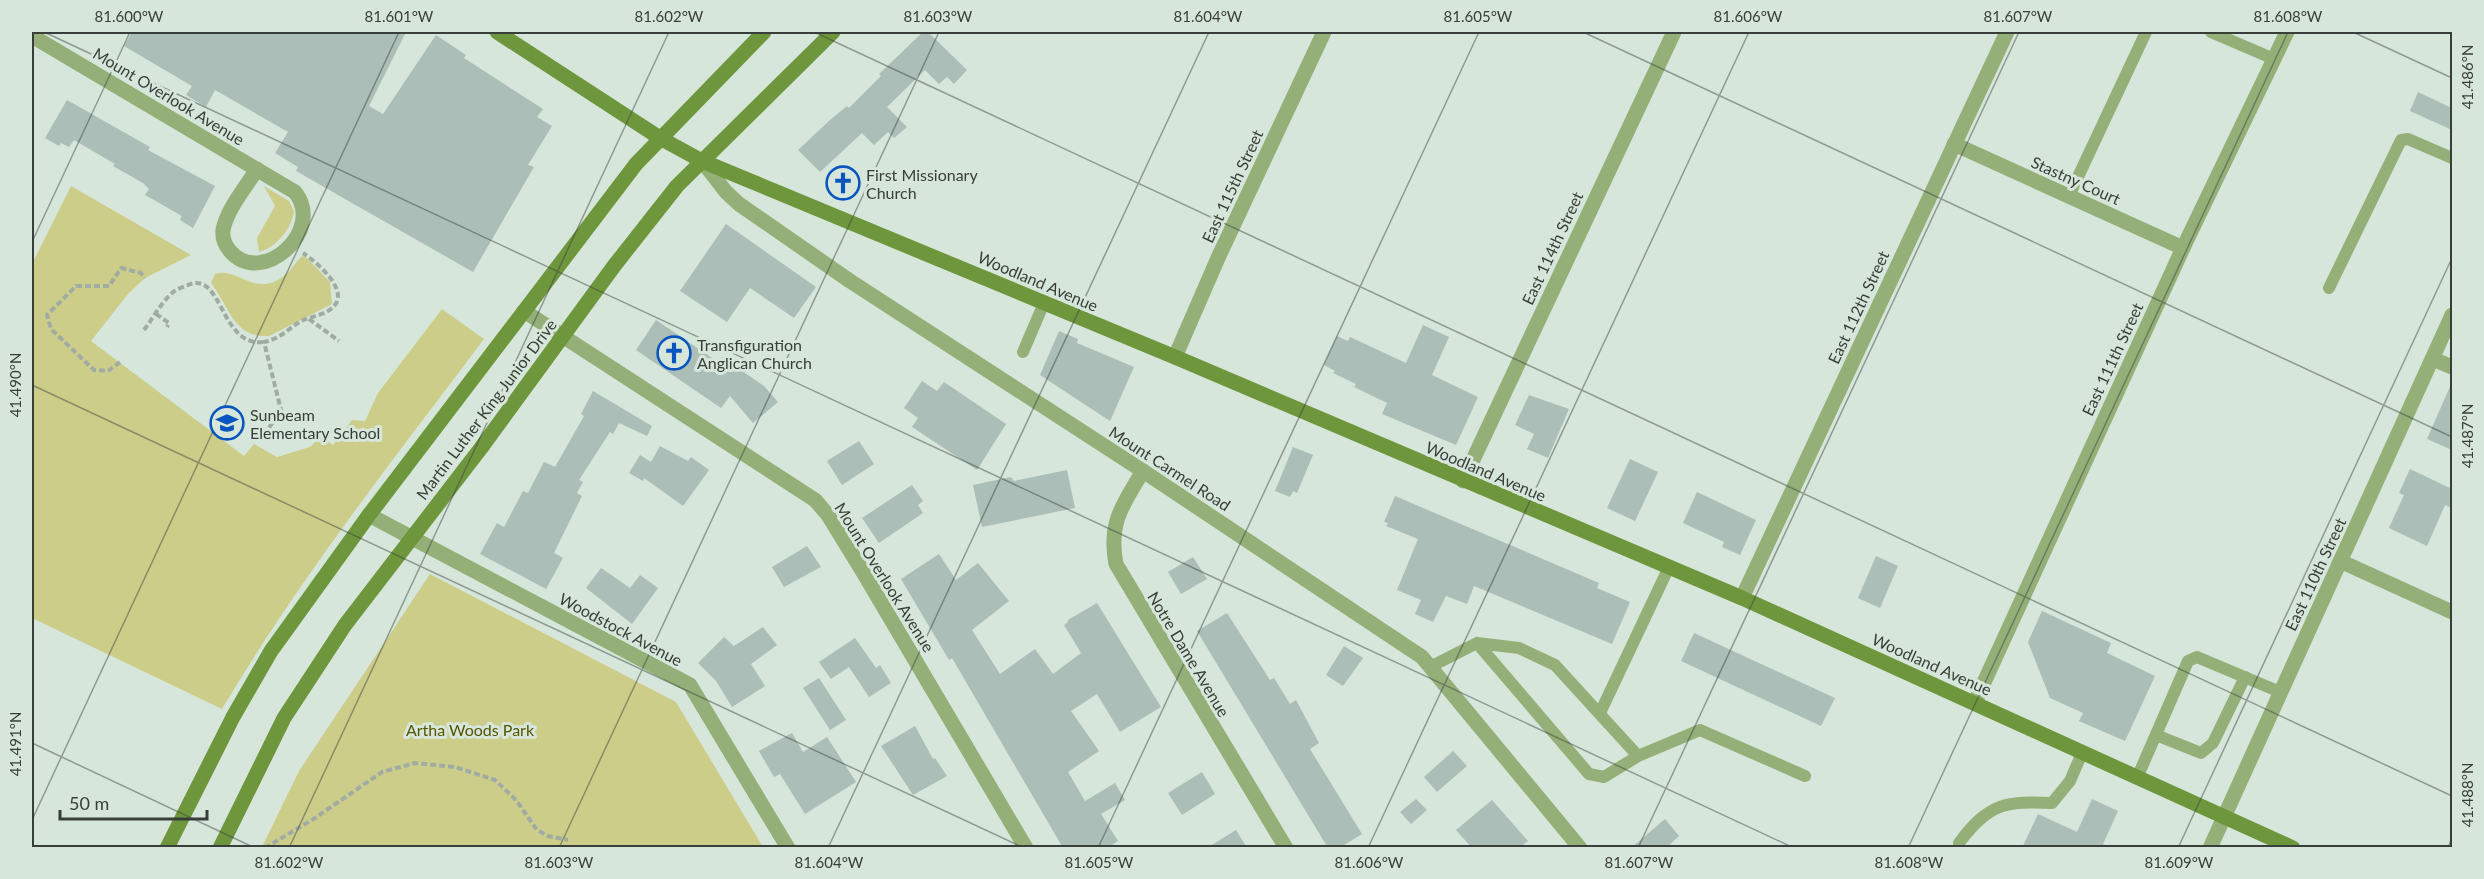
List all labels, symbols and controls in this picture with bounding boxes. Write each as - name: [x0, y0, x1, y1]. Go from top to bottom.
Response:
- text: 81.600°W: [95, 7, 164, 25]
- text: 81.601°W: [365, 7, 434, 25]
- text: 81.602°W: [635, 7, 704, 25]
- text: 81.603°W: [904, 7, 973, 25]
- text: 81.604°W: [1174, 7, 1243, 25]
- text: 81.605°W: [1444, 7, 1513, 25]
- text: 81.606°W: [1714, 7, 1783, 25]
- text: 81.607°W: [1984, 7, 2053, 25]
- text: 81.608°W: [2254, 7, 2323, 25]
- street label: Mount Overlook Avenue: [90, 43, 248, 149]
- text: 41.486°N: [2458, 45, 2476, 109]
- street label: East 115th Street: [1197, 126, 1267, 246]
- street label: Stastny Court: [2029, 152, 2124, 208]
- church icon: First Missionary Church: [825, 165, 861, 201]
- place label: First Missionary Church: [866, 165, 978, 202]
- street label: East 114th Street: [1517, 188, 1587, 308]
- street label: Woodland Avenue: [975, 247, 1101, 315]
- street label: East 112th Street: [1823, 247, 1893, 367]
- street label: East 111th Street: [2077, 299, 2147, 419]
- street label: Martin Luther King Junior Drive: [412, 315, 560, 503]
- church icon: Transfiguration Anglican Church: [656, 335, 692, 371]
- place label: Transfiguration Anglican Church: [697, 335, 812, 372]
- text: 41.490°N: [6, 353, 24, 417]
- text: 41.487°N: [2458, 404, 2476, 468]
- school or university icon: Sunbeam Elementary School: [209, 405, 245, 441]
- place label: Sunbeam Elementary School: [250, 405, 380, 442]
- street label: Mount Carmel Road: [1106, 422, 1234, 514]
- street label: Woodland Avenue: [1423, 437, 1549, 505]
- street label: Mount Overlook Avenue: [831, 499, 939, 655]
- street label: East 110th Street: [2280, 514, 2350, 634]
- street label: Notre Dame Avenue: [1144, 588, 1234, 720]
- street label: Woodstock Avenue: [556, 589, 686, 669]
- street label: Woodland Avenue: [1869, 629, 1995, 699]
- text: 41.491°N: [6, 712, 24, 776]
- park label: Artha Woods Park: [406, 720, 535, 739]
- text: 41.488°N: [2458, 763, 2476, 827]
- scale bar: [60, 783, 207, 821]
- text: 50 m: [69, 792, 109, 814]
- text: 81.602°W: [255, 853, 324, 871]
- text: 81.603°W: [525, 853, 594, 871]
- text: 81.604°W: [795, 853, 864, 871]
- text: 81.605°W: [1065, 853, 1134, 871]
- text: 81.606°W: [1335, 853, 1404, 871]
- text: 81.607°W: [1605, 853, 1674, 871]
- text: 81.608°W: [1875, 853, 1944, 871]
- text: 81.609°W: [2145, 853, 2214, 871]

